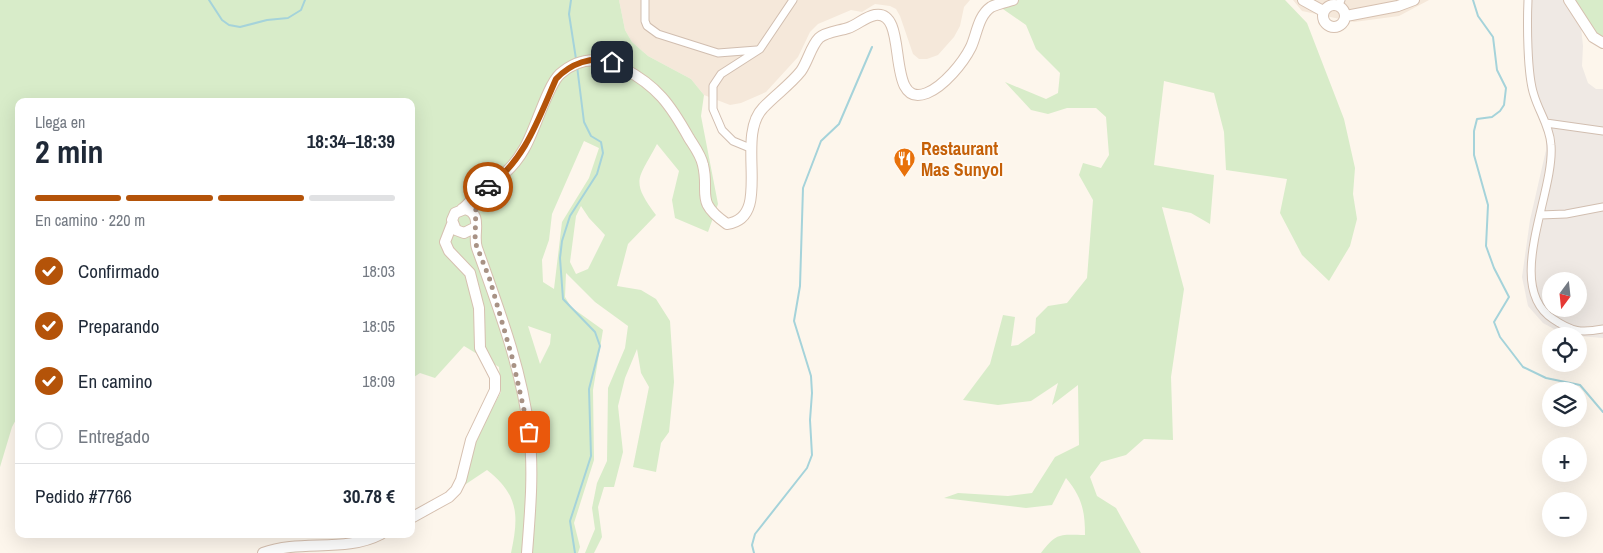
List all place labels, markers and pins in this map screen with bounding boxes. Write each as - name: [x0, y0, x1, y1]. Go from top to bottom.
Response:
- pin: [591, 41, 633, 83]
- place label: Restaurant Mas Sunyol: [921, 136, 1003, 182]
- restaurant icon: Restaurant Mas Sunyol: [893, 147, 917, 178]
- pin: [508, 411, 550, 453]

